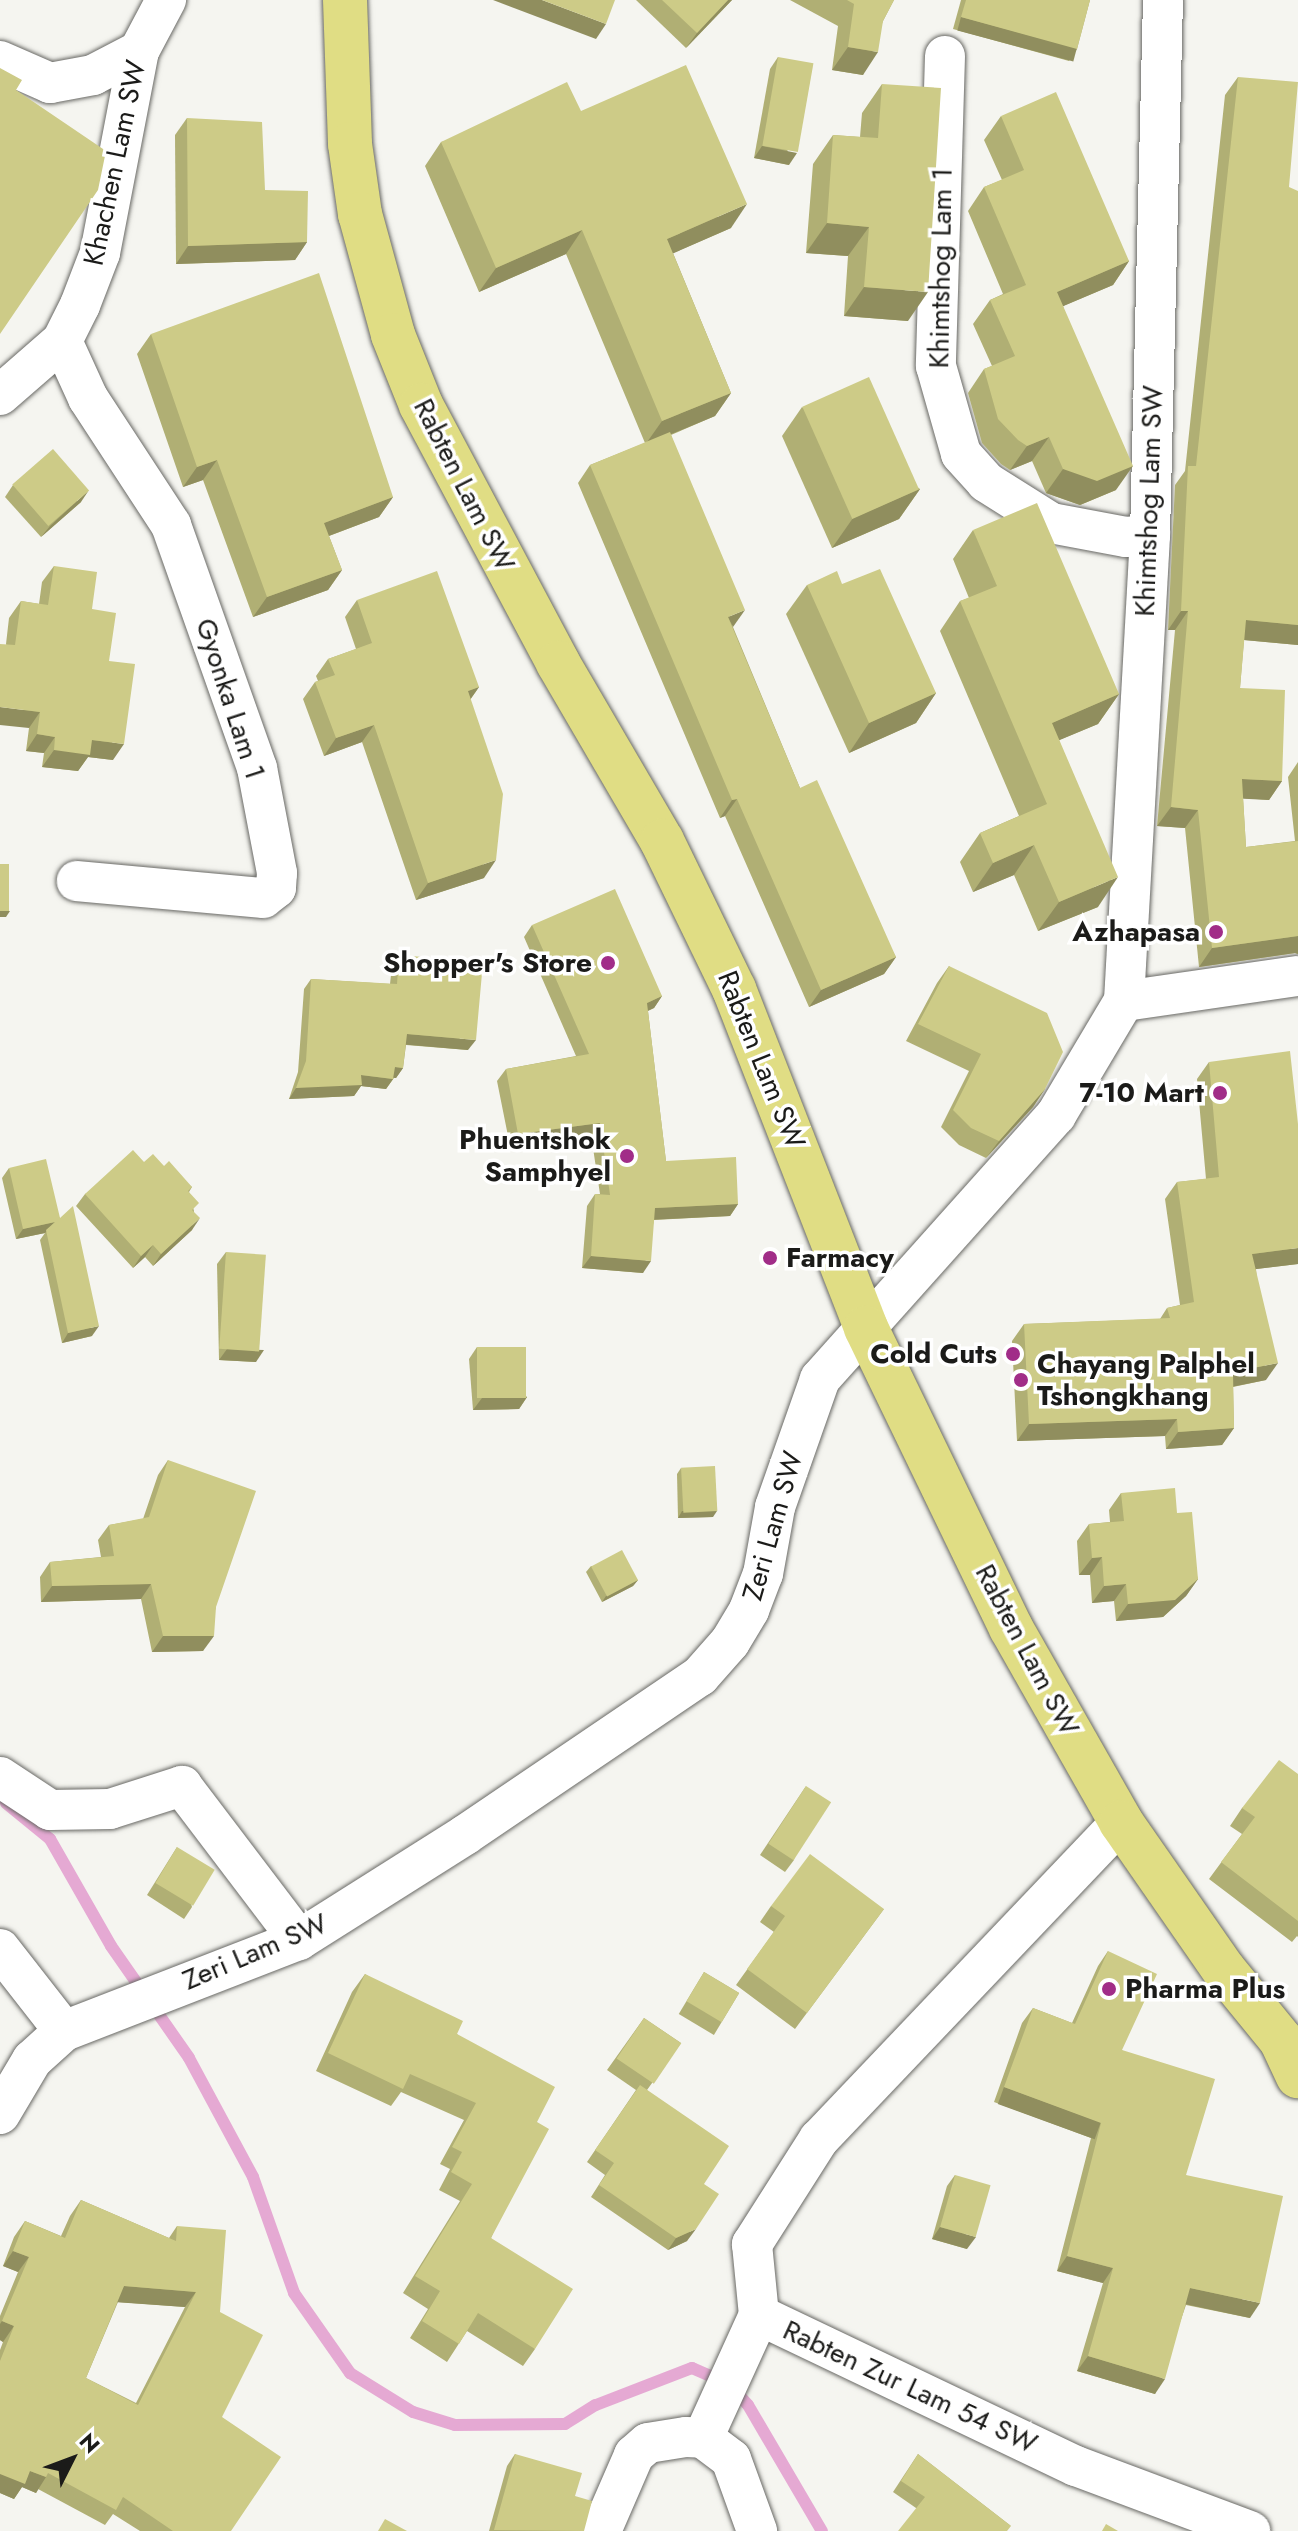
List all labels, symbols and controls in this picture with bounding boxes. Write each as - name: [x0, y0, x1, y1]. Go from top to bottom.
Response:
- street label: Khachen Lam SW: [77, 57, 153, 269]
- street label: Khimtshog Lam 1: [922, 167, 960, 369]
- street label: Khimtshog Lam SW: [1128, 385, 1170, 617]
- street label: Rabten Lam SW: [406, 393, 522, 577]
- street label: Gyonka Lam 1: [188, 614, 272, 784]
- place label: Azhapasa: [1072, 915, 1200, 949]
- marker: Azhapasa: [1207, 923, 1225, 941]
- place label: Shopper's Store: [383, 946, 592, 980]
- marker: Shopper's Store: [599, 954, 617, 972]
- street label: Rabten Lam SW: [710, 966, 812, 1154]
- place label: 7-10 Mart: [1079, 1076, 1204, 1110]
- marker: 7-10 Mart: [1211, 1084, 1229, 1102]
- place label: Phuentshok Samphyel: [459, 1123, 611, 1189]
- marker: Phuentshok Samphyel: [618, 1147, 636, 1165]
- place label: Farmacy: [786, 1241, 894, 1275]
- marker: Farmacy: [761, 1249, 779, 1267]
- place label: Cold Cuts: [870, 1337, 997, 1371]
- marker: Cold Cuts: [1004, 1345, 1022, 1363]
- place label: Chayang Palphel Tshongkhang: [1037, 1347, 1255, 1413]
- marker: Chayang Palphel Tshongkhang: [1012, 1371, 1030, 1389]
- street label: Zeri Lam SW: [736, 1448, 810, 1604]
- street label: Rabten Lam SW: [968, 1559, 1086, 1741]
- street label: Zeri Lam SW: [178, 1907, 332, 1997]
- place label: Pharma Plus: [1125, 1972, 1285, 2006]
- marker: Pharma Plus: [1100, 1980, 1118, 1998]
- street label: Rabten Zur Lam 54 SW: [778, 2313, 1042, 2461]
- north arrow: [32, 2419, 112, 2499]
- text: N: [72, 2426, 108, 2460]

